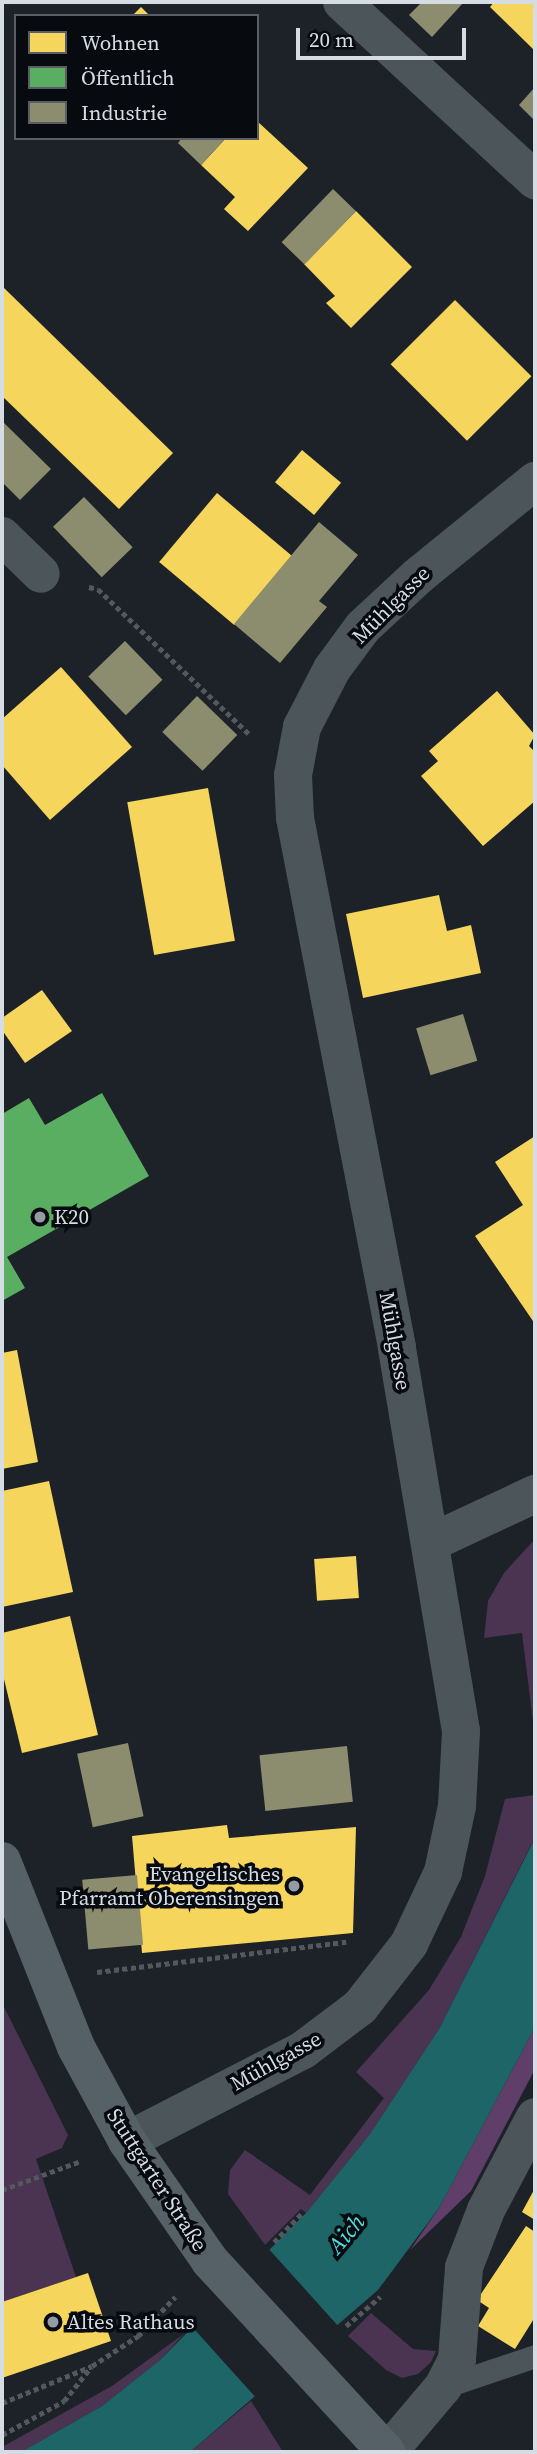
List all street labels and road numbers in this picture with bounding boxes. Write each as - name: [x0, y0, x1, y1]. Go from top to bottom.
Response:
- street label: Mühlgasse: [347, 561, 435, 649]
- street label: Mühlgasse: [374, 1290, 416, 1392]
- street label: Mühlgasse: [226, 2026, 326, 2096]
- street label: Stuttgarter Straße: [102, 2104, 212, 2256]

